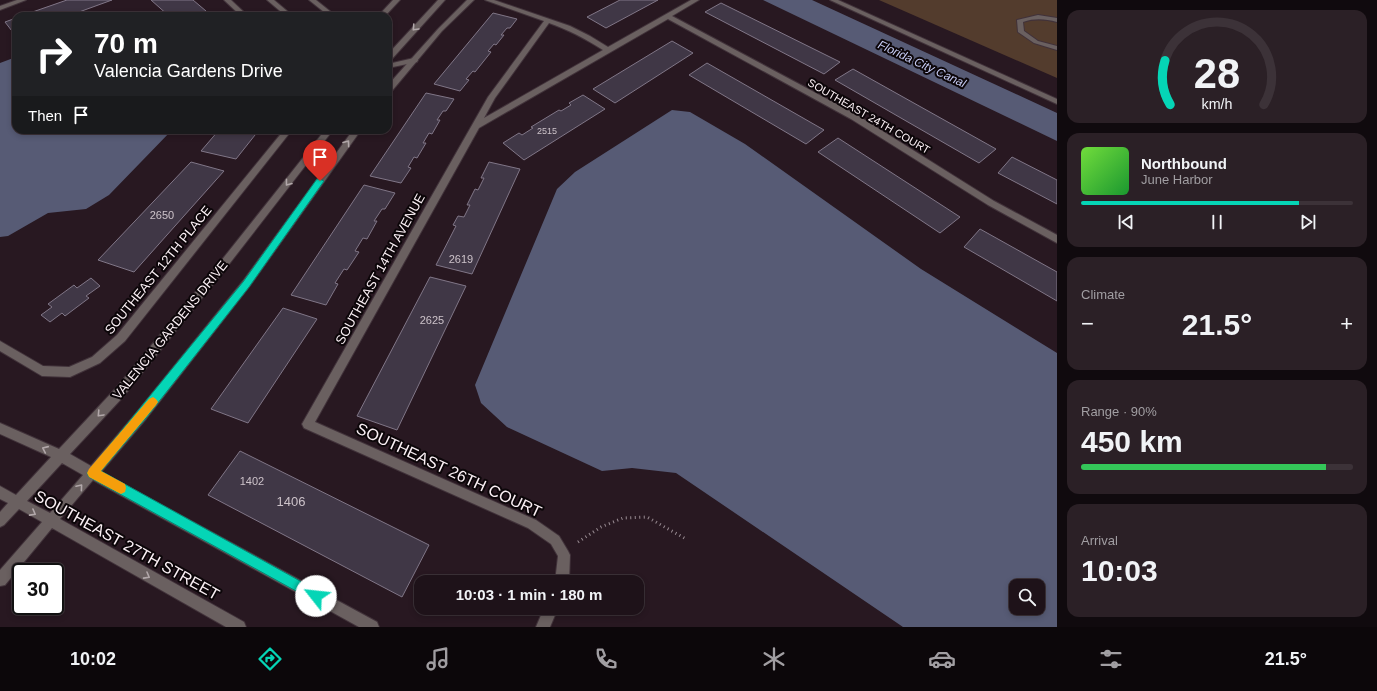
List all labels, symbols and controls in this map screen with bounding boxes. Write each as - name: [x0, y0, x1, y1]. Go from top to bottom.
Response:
- one-way arrow: [412, 23, 419, 31]
- icon: right: [28, 28, 80, 80]
- text: 70 m: [94, 28, 158, 59]
- water label: Florida City Canal: [876, 38, 968, 91]
- text: 28: [1194, 50, 1240, 97]
- text: Valencia Gardens Drive: [94, 61, 283, 81]
- street label: SOUTHEAST 24TH COURT: [806, 76, 932, 156]
- text: km/h: [1202, 95, 1233, 111]
- icon: arrive: [70, 104, 92, 126]
- text: Then: [28, 107, 62, 124]
- house number: 2515: [537, 126, 557, 136]
- pin: [303, 140, 337, 181]
- one-way arrow: [343, 140, 350, 147]
- icon: arrive: [309, 146, 331, 168]
- text: Northbound: [1141, 155, 1227, 172]
- text: June Harbor: [1141, 172, 1213, 187]
- one-way arrow: [286, 178, 293, 185]
- street label: SOUTHEAST 14TH AVENUE: [332, 191, 428, 347]
- street label: SOUTHEAST 12TH PLACE: [102, 203, 215, 337]
- house number: 2650: [150, 209, 174, 221]
- icon: previous: [1115, 211, 1137, 233]
- icon: pause: [1206, 211, 1228, 233]
- icon: next: [1297, 211, 1319, 233]
- house number: 2619: [449, 253, 473, 265]
- street label: VALENCIA GARDENS DRIVE: [109, 257, 231, 402]
- text: Climate: [1081, 287, 1125, 302]
- text: 21.5°: [1182, 308, 1252, 341]
- text: −: [1081, 311, 1094, 336]
- text: +: [1340, 311, 1353, 336]
- house number: 2625: [420, 314, 444, 326]
- text: Range · 90%: [1081, 404, 1157, 419]
- one-way arrow: [97, 409, 105, 417]
- street label: SOUTHEAST 26TH COURT: [354, 420, 544, 521]
- text: 450 km: [1081, 425, 1183, 458]
- one-way arrow: [42, 445, 49, 453]
- house number: 1402: [240, 475, 264, 487]
- one-way arrow: [76, 484, 83, 492]
- street label: SOUTHEAST 27TH STREET: [32, 487, 223, 603]
- house number: 1406: [277, 494, 305, 509]
- one-way arrow: [29, 508, 37, 515]
- text: Arrival: [1081, 533, 1118, 548]
- text: 10:03: [1081, 554, 1158, 587]
- speed limit sign: 30: [12, 563, 64, 615]
- one-way arrow: [143, 571, 150, 578]
- position arrow: [295, 575, 337, 617]
- map controls: [1009, 579, 1045, 615]
- button: search: [1009, 579, 1045, 615]
- text: 10:03 · 1 min · 180 m: [456, 586, 602, 603]
- icon: directions: [256, 645, 284, 673]
- icon: music: [424, 645, 452, 673]
- icon: phone: [592, 645, 620, 673]
- icon: climate: [760, 645, 788, 673]
- icon: car: [928, 645, 956, 673]
- icon: filters: [1097, 645, 1125, 673]
- text: 10:02: [70, 649, 116, 669]
- text: 21.5°: [1265, 649, 1307, 669]

